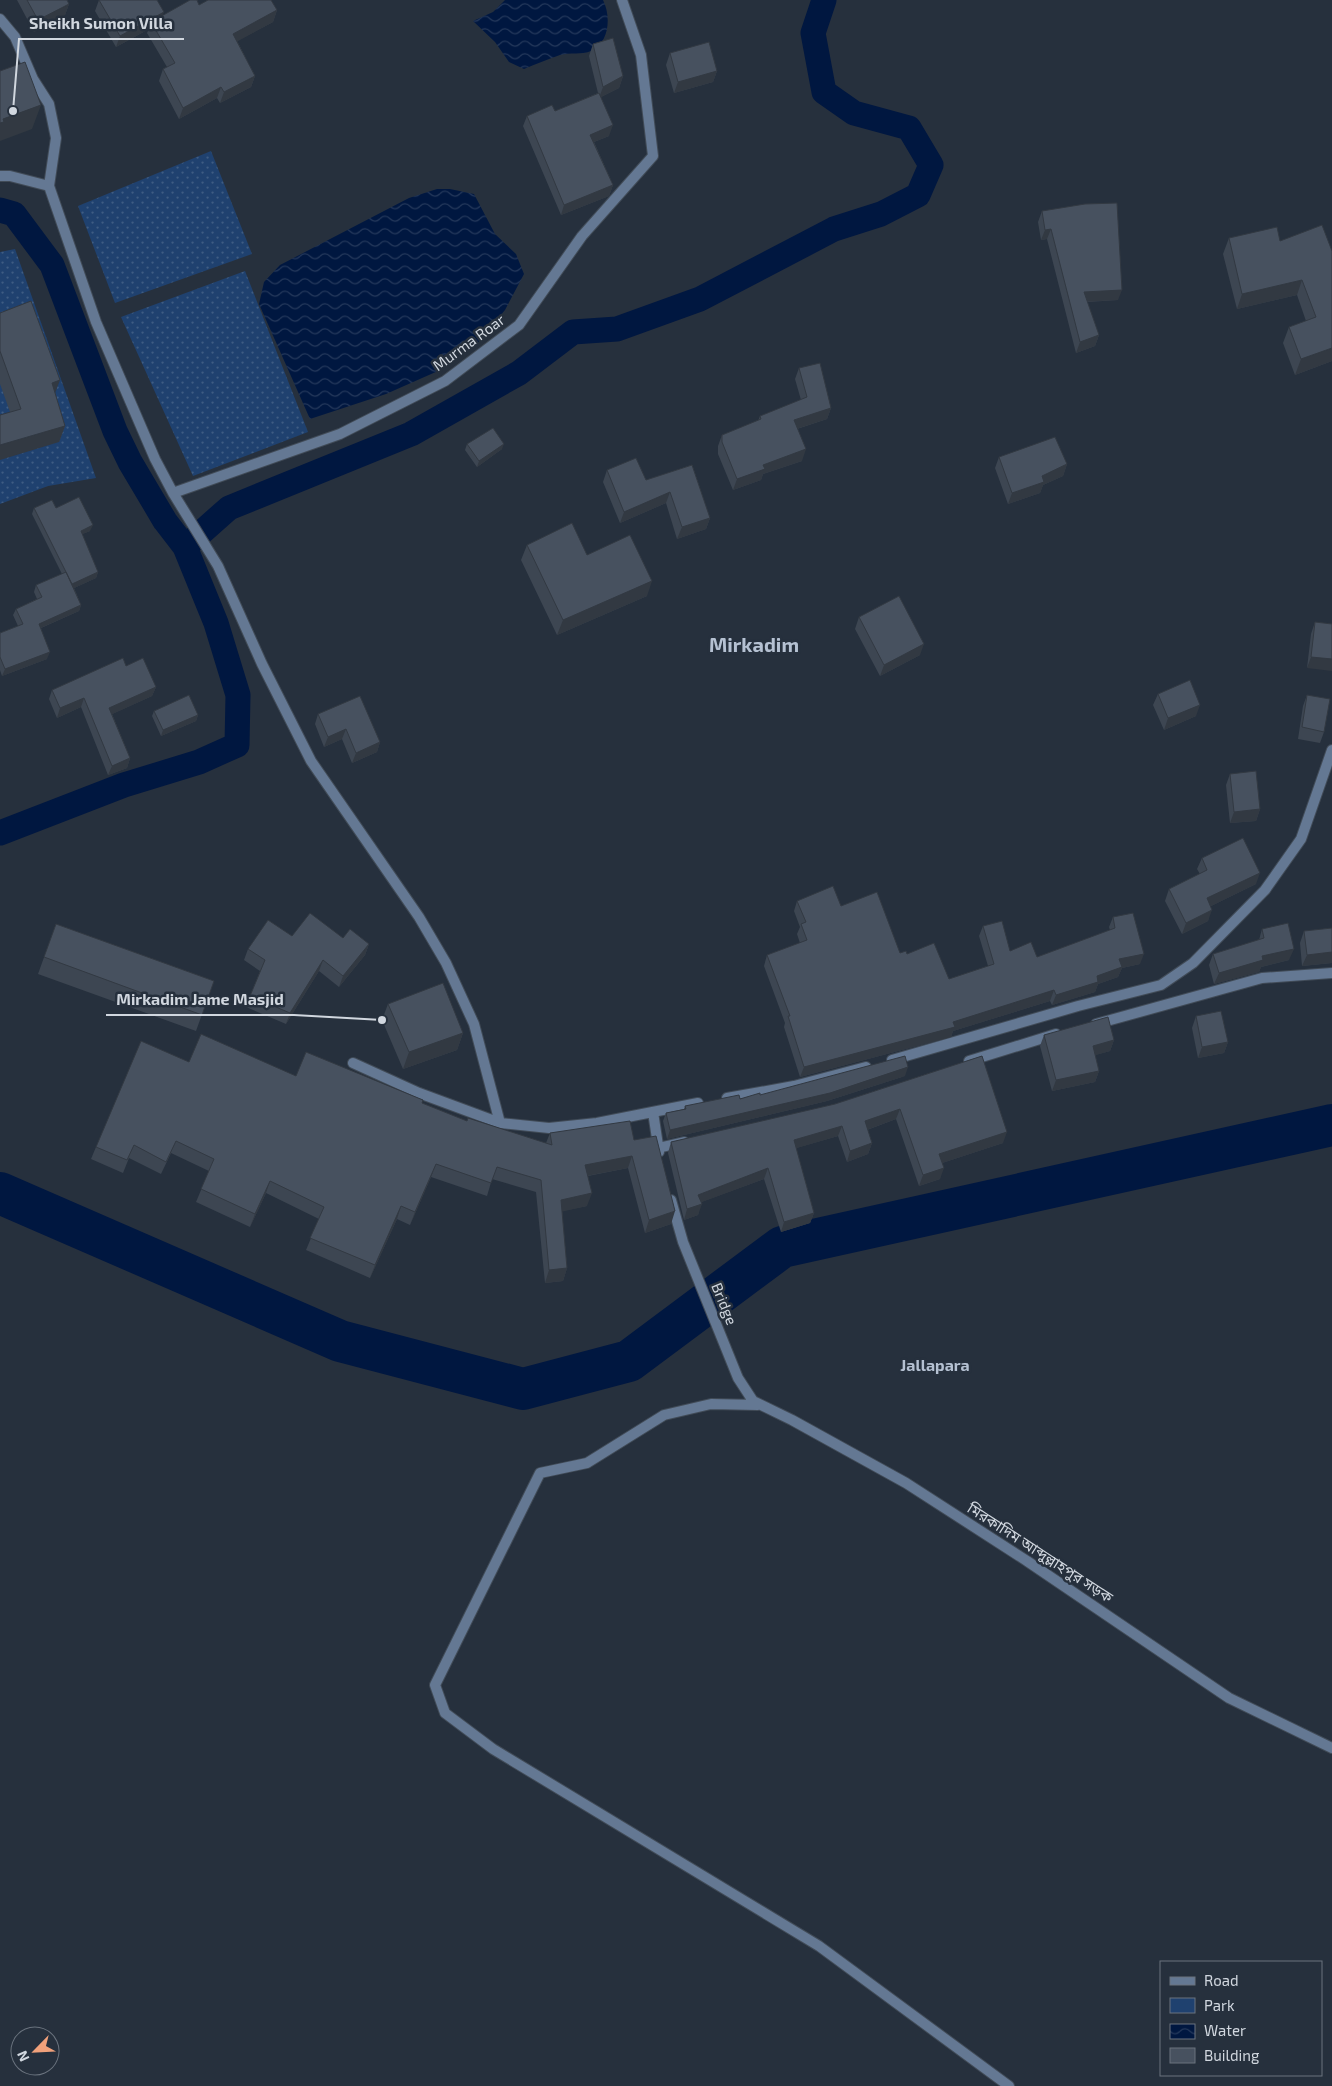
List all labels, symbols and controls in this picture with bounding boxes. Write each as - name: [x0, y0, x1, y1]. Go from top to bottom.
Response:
- callout: Sheikh Sumon Villa: [19, 8, 184, 39]
- text: Sheikh Sumon Villa: [29, 13, 173, 32]
- street label: Murma Roar: [429, 310, 508, 374]
- district label: Mirkadim: [709, 632, 799, 656]
- callout: Mirkadim Jame Masjid: [106, 984, 294, 1015]
- text: Mirkadim Jame Masjid: [116, 989, 284, 1008]
- street label: Bridge: [708, 1280, 742, 1327]
- district label: Jallapara: [900, 1355, 970, 1374]
- street label: মিরকাদিম আব্দুল্লাহপুর সড়ক: [963, 1498, 1117, 1607]
- legend: [1160, 1961, 1322, 2076]
- text: Road: [1204, 1971, 1239, 1989]
- text: Park: [1204, 1996, 1235, 2014]
- text: Water: [1204, 2021, 1246, 2039]
- north arrow: [10, 2026, 60, 2076]
- text: Building: [1204, 2046, 1260, 2064]
- text: N: [13, 2048, 32, 2065]

